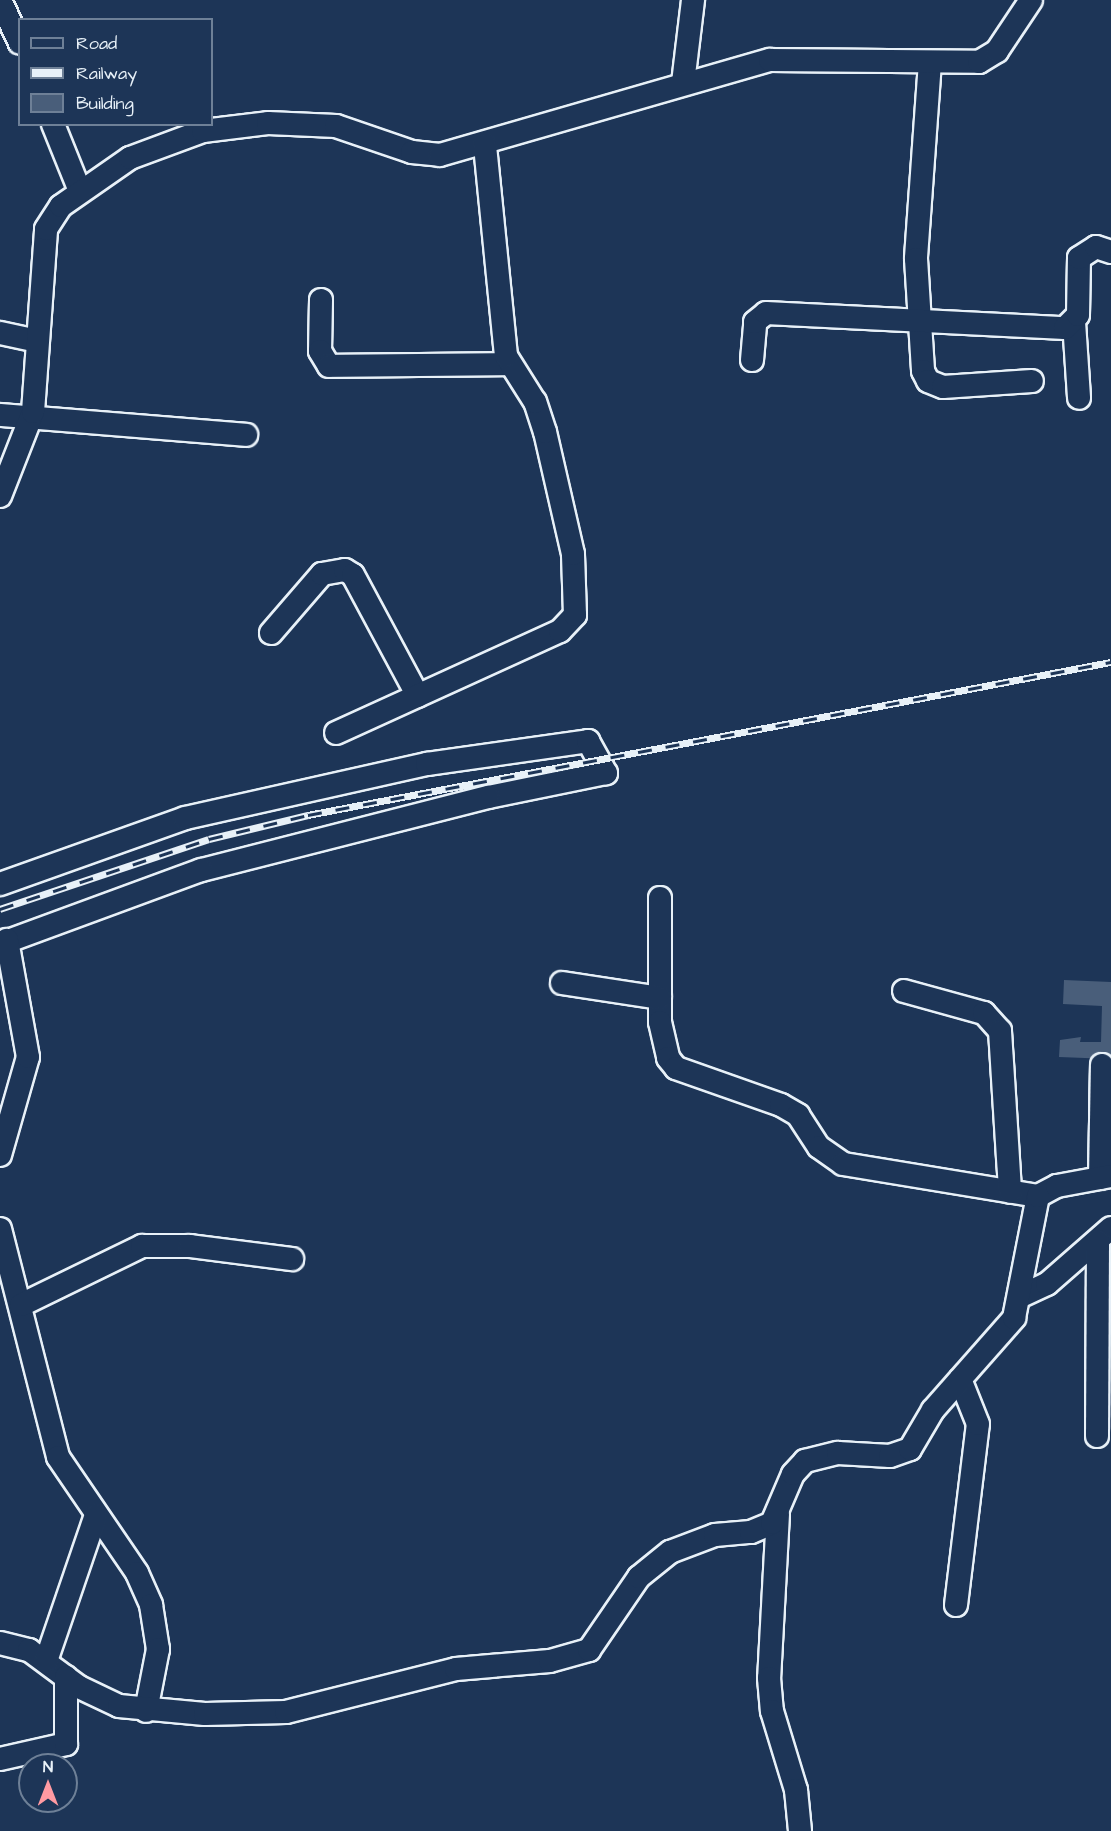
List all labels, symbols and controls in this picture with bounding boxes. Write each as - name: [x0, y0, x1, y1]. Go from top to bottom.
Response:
- legend: [18, 18, 213, 126]
- text: Road: [76, 31, 117, 56]
- text: Railway: [76, 61, 137, 86]
- text: Building: [76, 91, 134, 116]
- north arrow: [18, 1753, 78, 1813]
- text: N: [43, 1756, 53, 1778]

